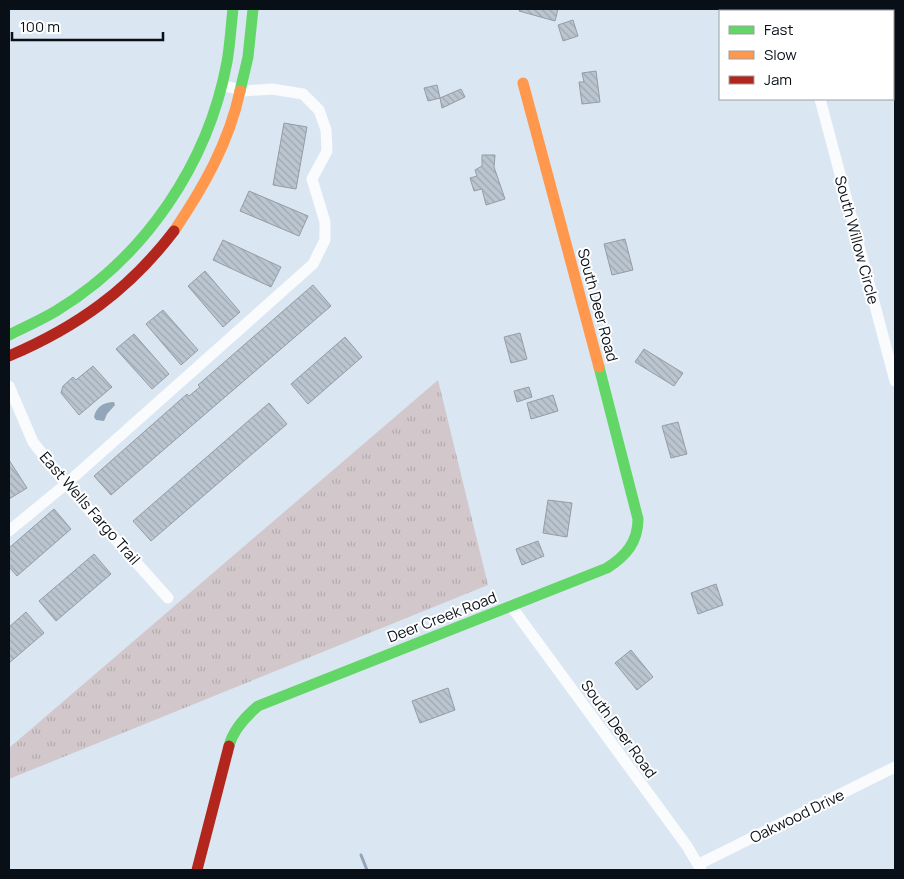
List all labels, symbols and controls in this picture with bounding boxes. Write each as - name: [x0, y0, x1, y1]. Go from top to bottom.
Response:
- scale bar: [12, 10, 164, 42]
- legend: [719, 10, 894, 100]
- text: 100 m: [20, 16, 60, 37]
- text: Fast: [764, 19, 793, 40]
- text: Slow: [764, 44, 797, 65]
- text: Jam: [764, 69, 792, 90]
- street label: South Willow Circle: [830, 173, 884, 307]
- street label: South Deer Road: [573, 246, 623, 364]
- street label: East Wells Fargo Trail: [35, 447, 145, 569]
- street label: Deer Creek Road: [384, 586, 500, 648]
- street label: South Deer Road: [576, 676, 662, 782]
- street label: Oakwood Drive: [746, 784, 848, 848]

